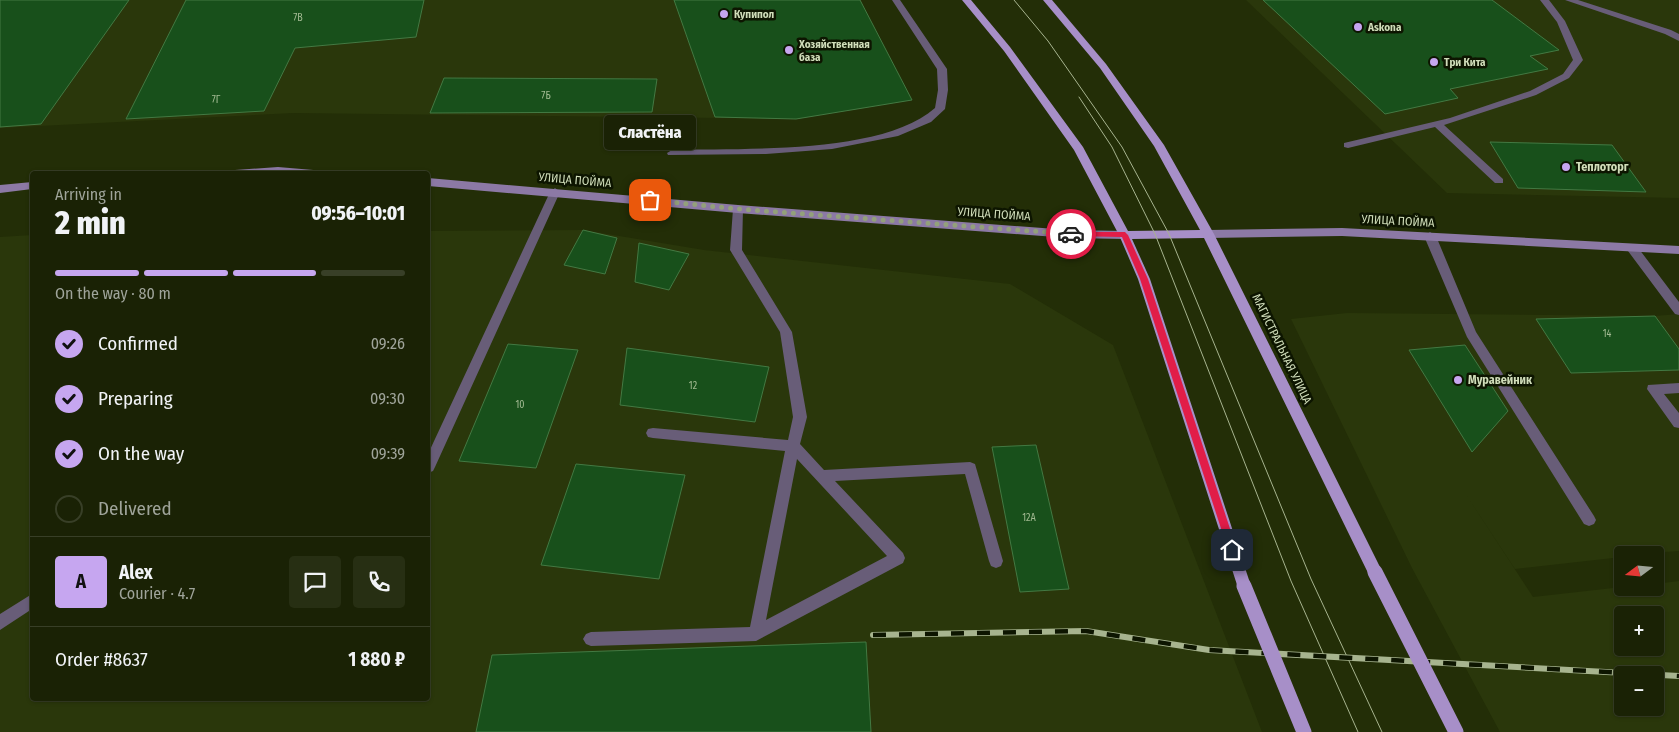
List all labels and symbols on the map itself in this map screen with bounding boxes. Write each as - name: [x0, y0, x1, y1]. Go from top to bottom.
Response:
- marker: Купипол: [718, 8, 730, 20]
- place label: Купипол: [734, 8, 775, 21]
- house number: 7В: [293, 12, 303, 24]
- marker: Askona: [1352, 21, 1364, 33]
- place label: Askona: [1367, 21, 1402, 34]
- place label: Хозяйственная база: [798, 38, 870, 64]
- marker: Хозяйственная база: [783, 44, 795, 56]
- marker: Три Кита: [1428, 56, 1440, 68]
- place label: Три Кита: [1444, 56, 1486, 69]
- house number: 7Б: [541, 90, 551, 102]
- house number: 7Г: [212, 94, 221, 106]
- callout: Сластёна: [604, 115, 696, 150]
- place label: Теплоторг: [1576, 160, 1629, 174]
- marker: Теплоторг: [1560, 161, 1572, 173]
- street label: УЛИЦА ПОЙМА: [537, 169, 613, 190]
- pin: [629, 179, 671, 221]
- street label: УЛИЦА ПОЙМА: [956, 203, 1032, 224]
- courier: [1046, 209, 1096, 259]
- street label: УЛИЦА ПОЙМА: [1360, 211, 1436, 230]
- street label: МАГИСТРАЛЬНАЯ УЛИЦА: [1249, 292, 1315, 407]
- house number: 14: [1603, 328, 1612, 340]
- place label: Муравейник: [1468, 373, 1533, 387]
- marker: Муравейник: [1452, 374, 1464, 386]
- house number: 12: [689, 380, 698, 392]
- house number: 10: [515, 399, 525, 411]
- house number: 12А: [1022, 512, 1037, 524]
- pin: [1211, 529, 1253, 571]
- north arrow: [1614, 546, 1664, 596]

